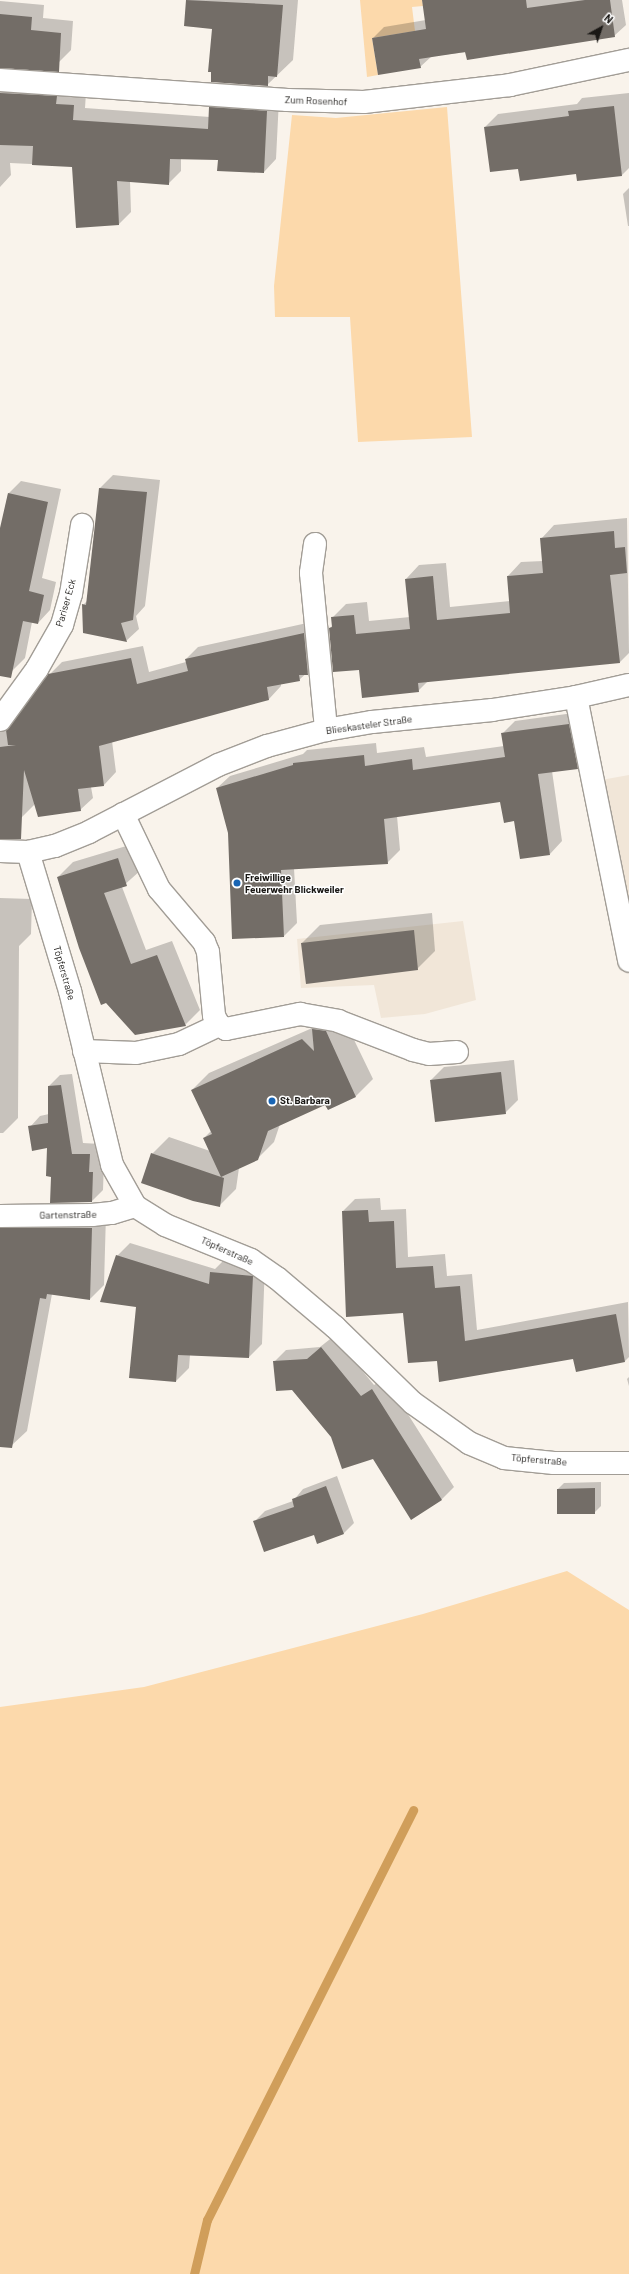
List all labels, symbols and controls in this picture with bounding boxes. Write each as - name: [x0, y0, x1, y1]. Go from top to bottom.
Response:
- north arrow: [581, 8, 621, 48]
- text: N: [602, 11, 616, 26]
- street label: Zum Rosenhof: [285, 94, 347, 108]
- street label: Pariser Eck: [53, 578, 79, 628]
- street label: Blieskasteler Straße: [325, 713, 413, 737]
- place label: Freiwillige Feuerwehr Blickweiler: [245, 871, 344, 894]
- marker: Freiwillige Feuerwehr Blickweiler: [232, 878, 242, 888]
- street label: Töpferstraße: [51, 944, 77, 1002]
- place label: St. Barbara: [280, 1095, 330, 1107]
- marker: St. Barbara: [267, 1096, 277, 1106]
- street label: Gartenstraße: [39, 1209, 97, 1221]
- street label: Töpferstraße: [199, 1234, 255, 1268]
- street label: Töpferstraße: [511, 1452, 567, 1468]

